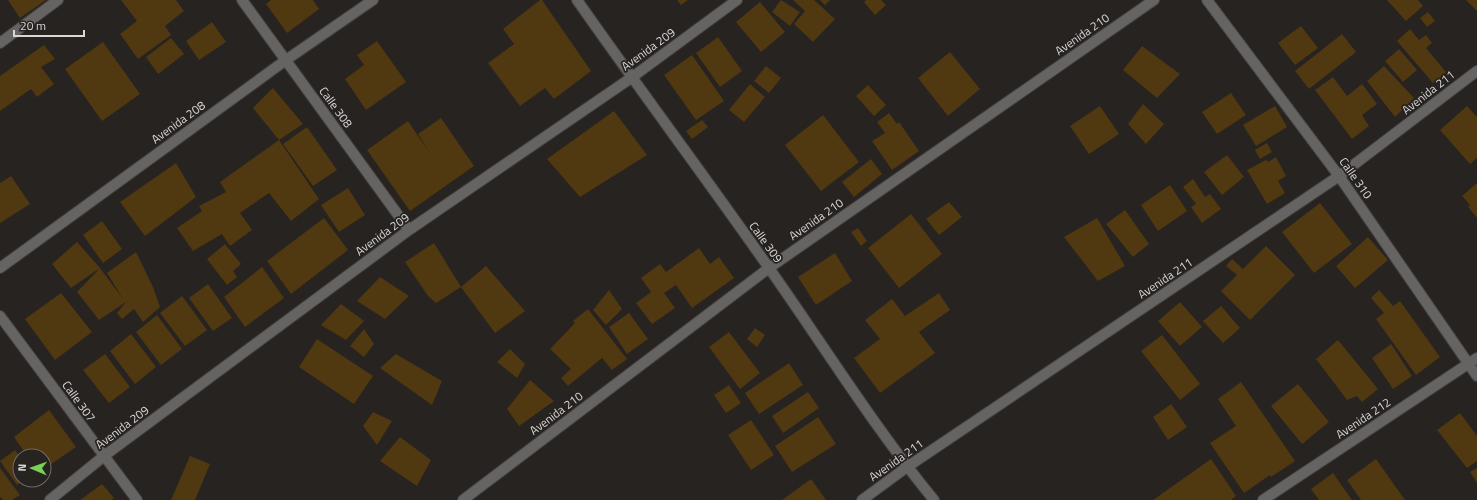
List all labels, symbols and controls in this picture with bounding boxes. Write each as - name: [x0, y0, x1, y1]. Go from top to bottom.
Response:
- street label: Avenida 210: [1051, 8, 1113, 60]
- scale bar: [14, 12, 84, 38]
- text: 20 m: [20, 16, 46, 35]
- street label: Avenida 209: [617, 23, 679, 75]
- street label: Avenida 211: [1397, 65, 1459, 119]
- street label: Calle 308: [315, 82, 358, 132]
- street label: Avenida 208: [147, 96, 209, 148]
- street label: Calle 310: [1335, 153, 1377, 203]
- street label: Avenida 210: [785, 193, 847, 245]
- street label: Avenida 209: [351, 208, 413, 260]
- street label: Calle 309: [745, 217, 788, 267]
- street label: Avenida 211: [1134, 253, 1196, 303]
- street label: Calle 307: [58, 376, 100, 426]
- street label: Avenida 210: [525, 386, 587, 440]
- street label: Avenida 212: [1332, 393, 1394, 443]
- street label: Avenida 209: [91, 400, 153, 454]
- street label: Avenida 211: [865, 434, 927, 486]
- north arrow: [12, 448, 52, 488]
- text: N: [14, 464, 30, 472]

